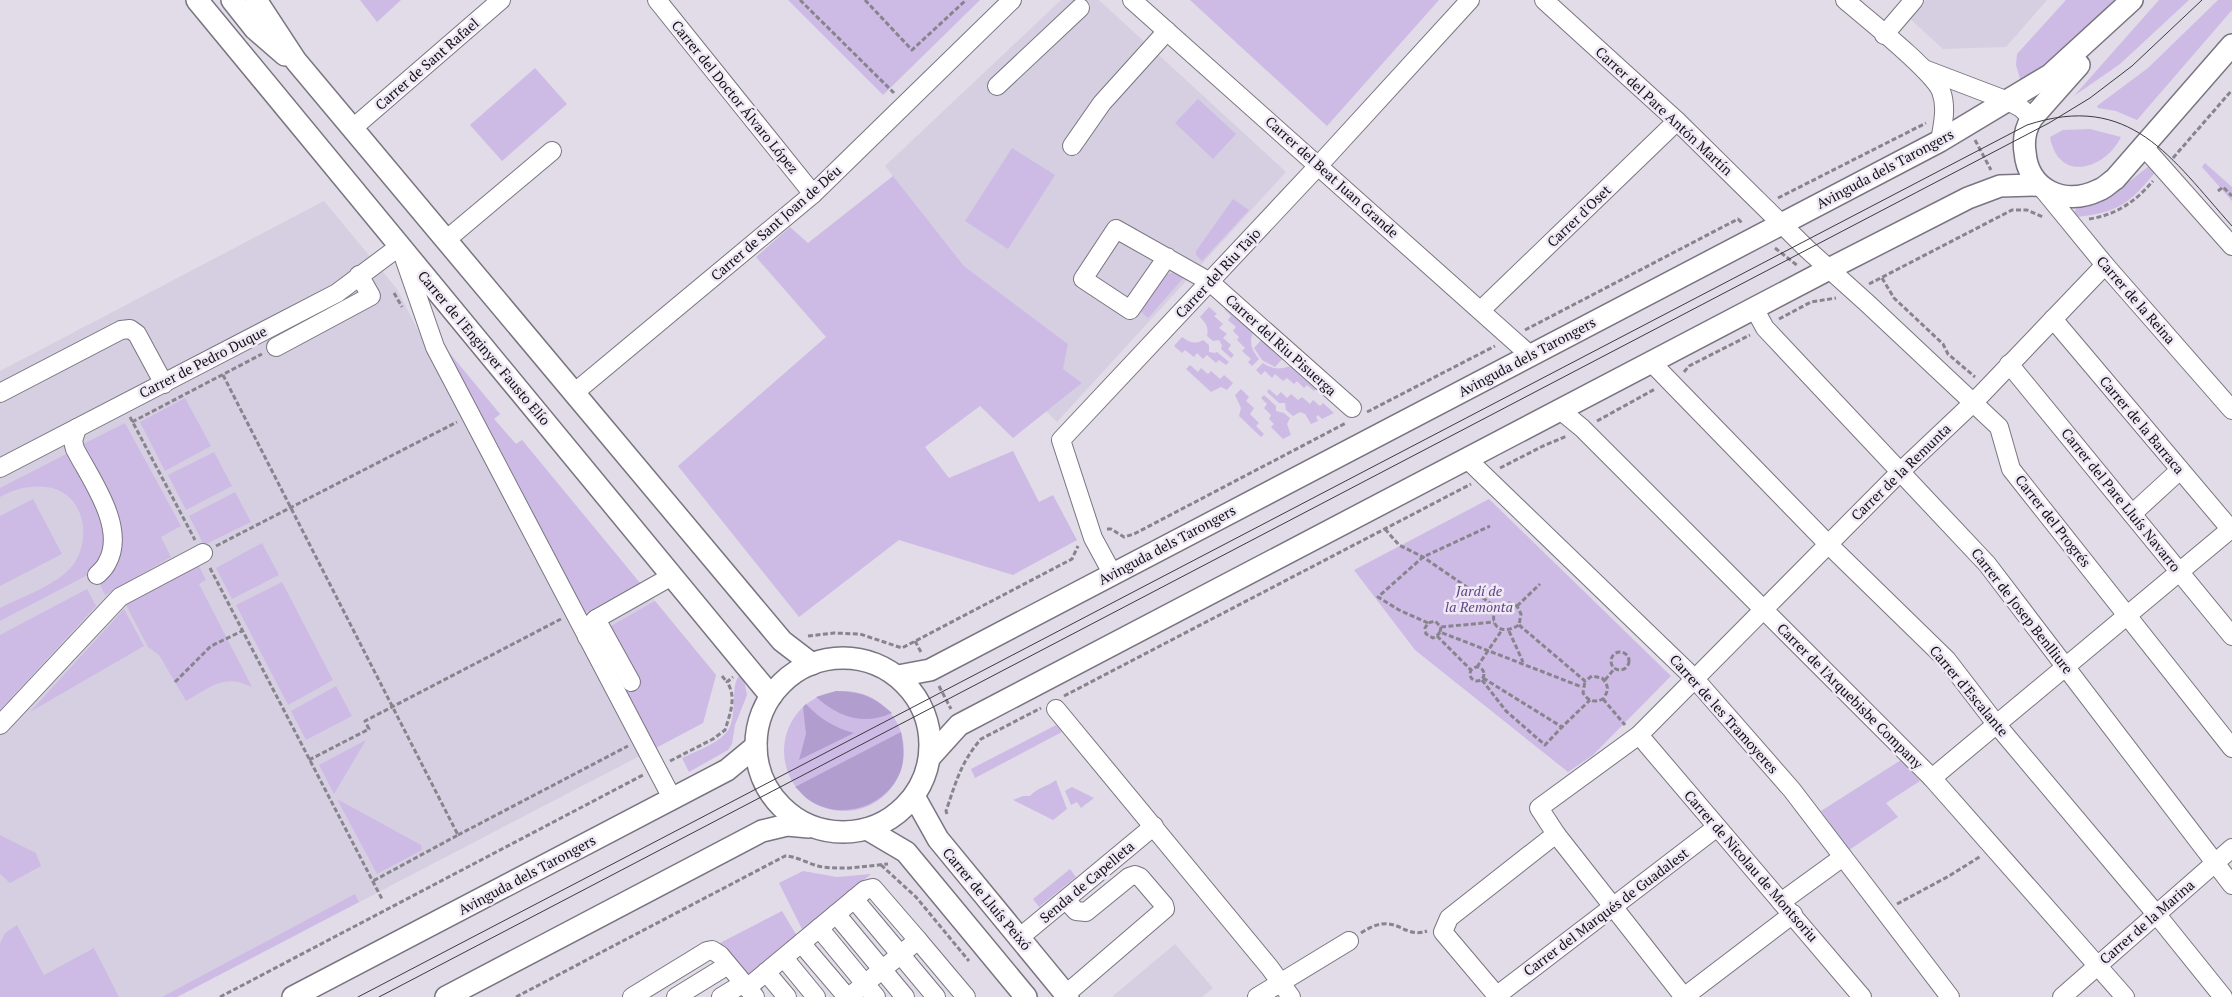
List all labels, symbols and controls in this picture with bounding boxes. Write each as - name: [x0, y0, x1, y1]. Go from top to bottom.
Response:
- street label: Carrer de Sant Rafael: [371, 13, 483, 114]
- street label: Carrer del Doctor Álvaro López: [668, 16, 803, 177]
- street label: Carrer del Pare Antón Martín: [1592, 42, 1737, 180]
- street label: Carrer del Beat Juan Grande: [1262, 112, 1403, 242]
- street label: Avinguda dels Tarongers: [1813, 124, 1957, 213]
- street label: Carrer de Sant Joan de Déu: [706, 161, 845, 285]
- street label: Carrer d'Oset: [1543, 180, 1615, 251]
- street label: Carrer del Riu Tajo: [1171, 223, 1265, 322]
- street label: Carrer de la Reina: [2093, 252, 2180, 348]
- street label: Carrer de l'Enginyer Fausto Elío: [414, 266, 555, 429]
- street label: Carrer del Riu Pisuerga: [1222, 290, 1341, 400]
- street label: Avinguda dels Tarongers: [1455, 312, 1599, 401]
- street label: Carrer de Pedro Duque: [136, 321, 270, 402]
- street label: Carrer de la Barraca: [2096, 372, 2189, 478]
- street label: Carrer de la Remunta: [1847, 419, 1955, 524]
- street label: Carrer del Pare Lluís Navarro: [2057, 424, 2186, 576]
- street label: Carrer del Progrés: [2011, 471, 2095, 571]
- street label: Avinguda dels Tarongers: [1095, 500, 1239, 589]
- street label: Carrer de Josep Benlliure: [1967, 544, 2078, 678]
- park label: Jardí de la Remonta: [1445, 581, 1513, 616]
- street label: Carrer de l'Arquebisbe Company: [1773, 619, 1928, 773]
- street label: Carrer d'Escalante: [1926, 641, 2013, 740]
- street label: Carrer de les Tramoyeres: [1666, 650, 1783, 777]
- street label: Carrer de Nicolau de Montsoriu: [1680, 786, 1823, 946]
- street label: Avinguda dels Tarongers: [455, 830, 599, 919]
- street label: Senda de Capelleta: [1035, 836, 1138, 927]
- street label: Carrer de Lluís Peixó: [939, 843, 1036, 954]
- street label: Carrer del Marqués de Guadalest: [1519, 843, 1693, 980]
- street label: Carrer de la Marina: [2095, 875, 2198, 968]

